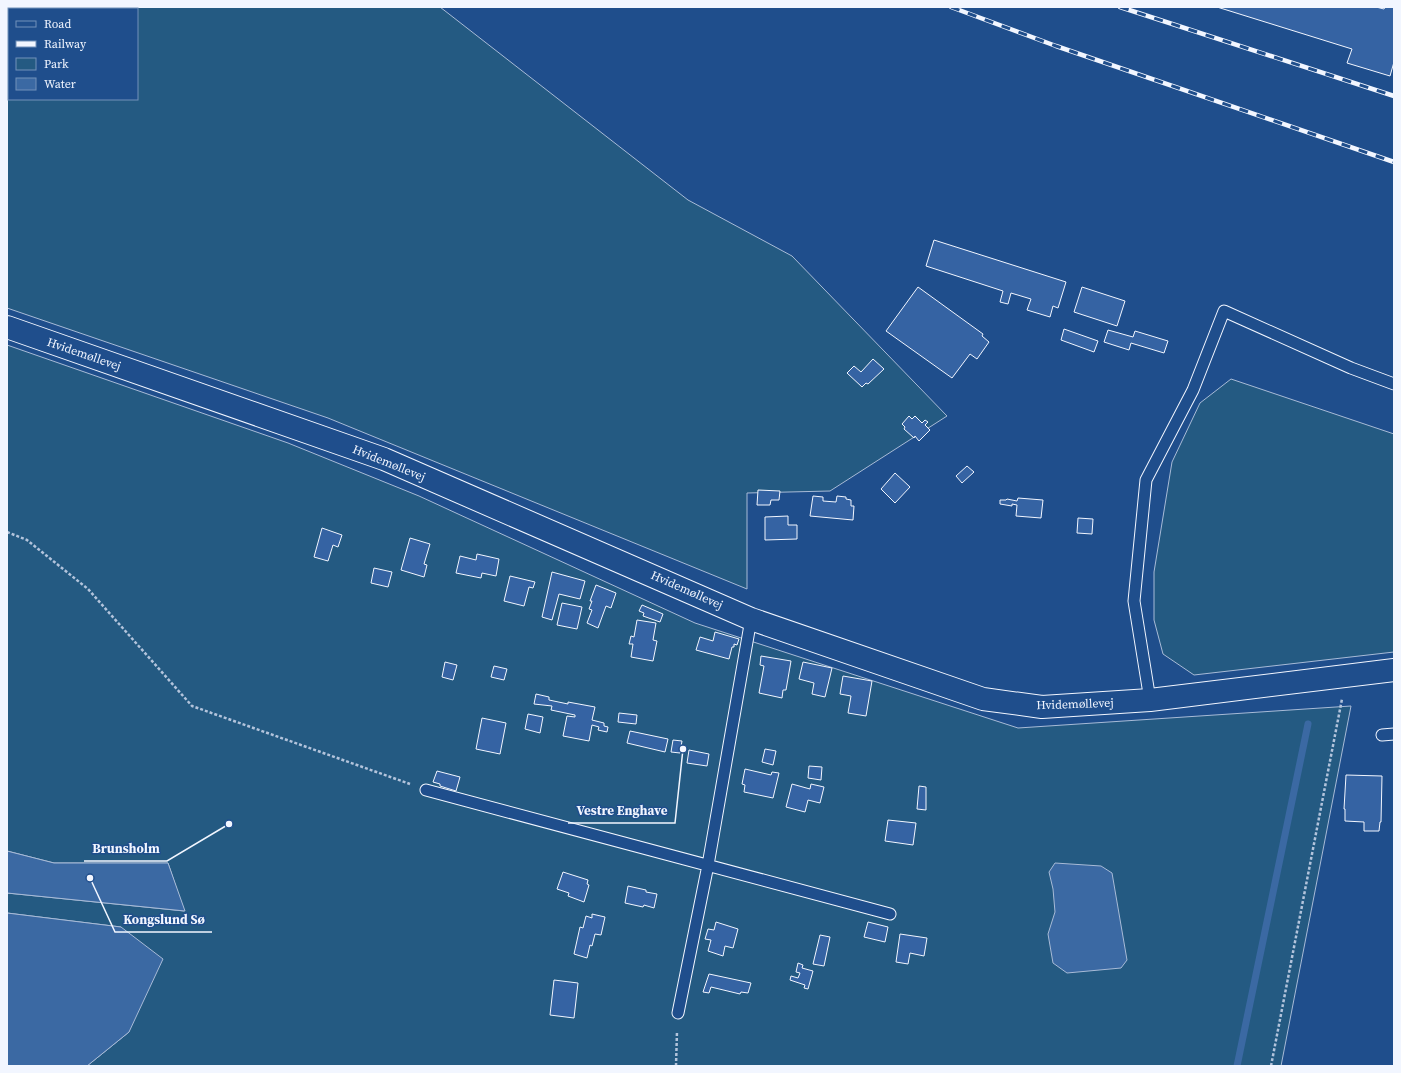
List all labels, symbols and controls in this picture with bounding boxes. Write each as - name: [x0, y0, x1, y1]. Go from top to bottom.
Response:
- legend: [8, 8, 138, 100]
- text: Road: [44, 16, 71, 32]
- text: Railway: [44, 36, 87, 52]
- text: Park: [44, 56, 69, 72]
- text: Water: [44, 76, 76, 92]
- street label: Hvidemøllevej: [45, 334, 123, 374]
- street label: Hvidemøllevej: [350, 441, 428, 485]
- street label: Hvidemøllevej: [648, 567, 726, 613]
- street label: Hvidemøllevej: [1036, 695, 1114, 713]
- callout: Vestre Enghave: [568, 798, 675, 823]
- text: Vestre Enghave: [577, 802, 668, 819]
- callout: Brunsholm: [84, 836, 167, 861]
- text: Brunsholm: [92, 840, 160, 857]
- callout: Kongslund Sø: [115, 907, 212, 932]
- text: Kongslund Sø: [123, 911, 205, 928]

